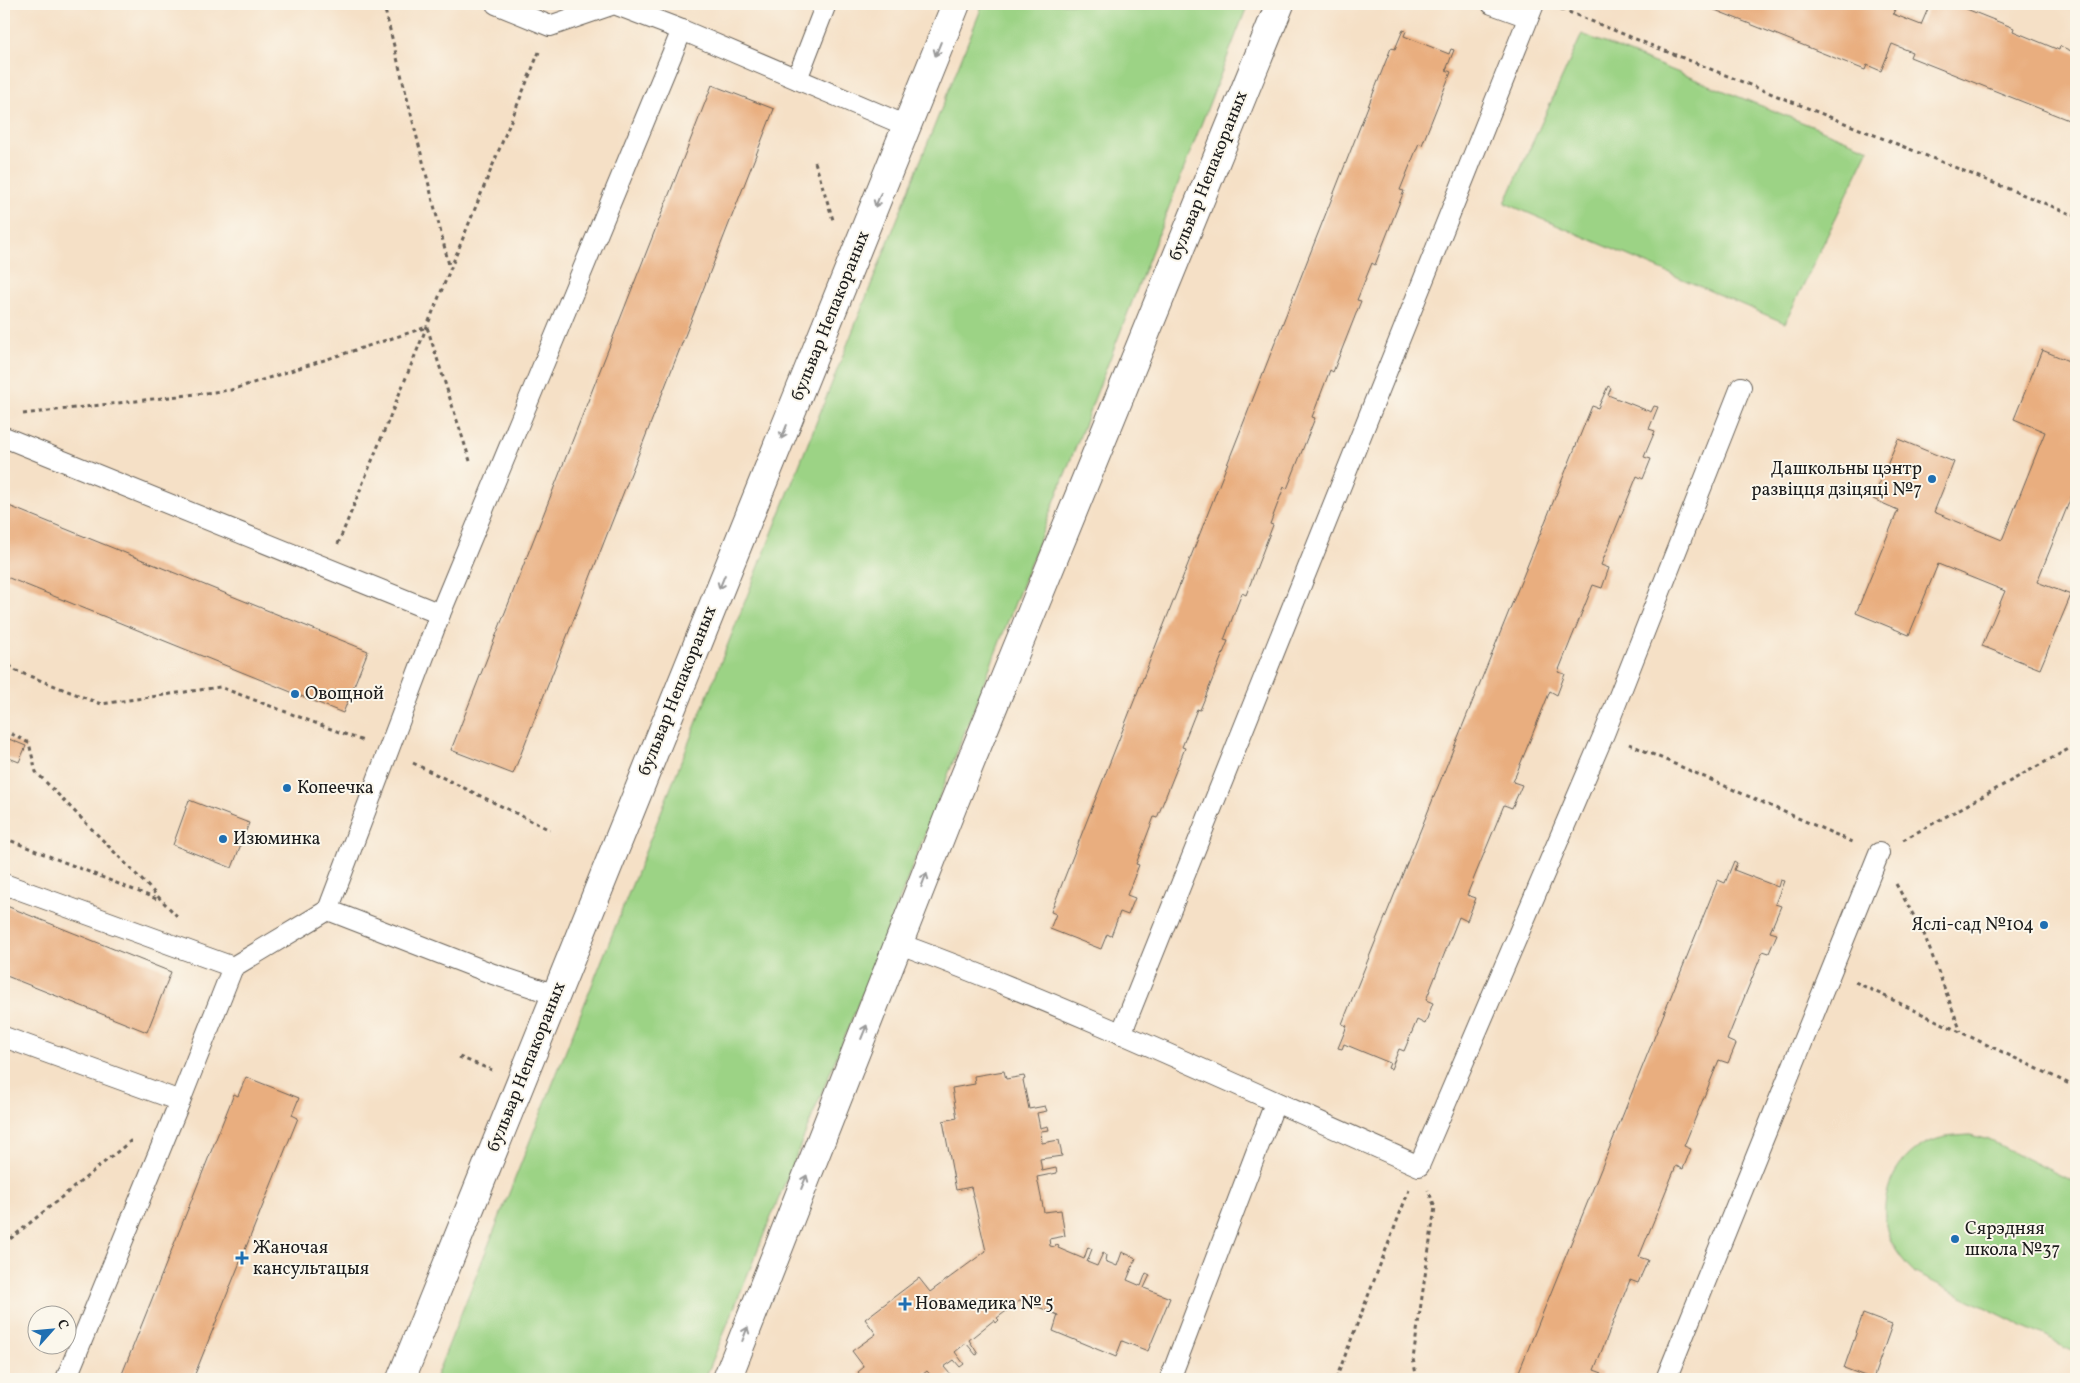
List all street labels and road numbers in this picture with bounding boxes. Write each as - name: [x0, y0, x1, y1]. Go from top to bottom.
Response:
- street label: бульвар Непакораных: [1163, 87, 1255, 265]
- street label: бульвар Непакораных: [785, 227, 877, 405]
- street label: бульвар Непакораных: [632, 602, 724, 780]
- street label: бульвар Непакораных: [481, 978, 573, 1156]

